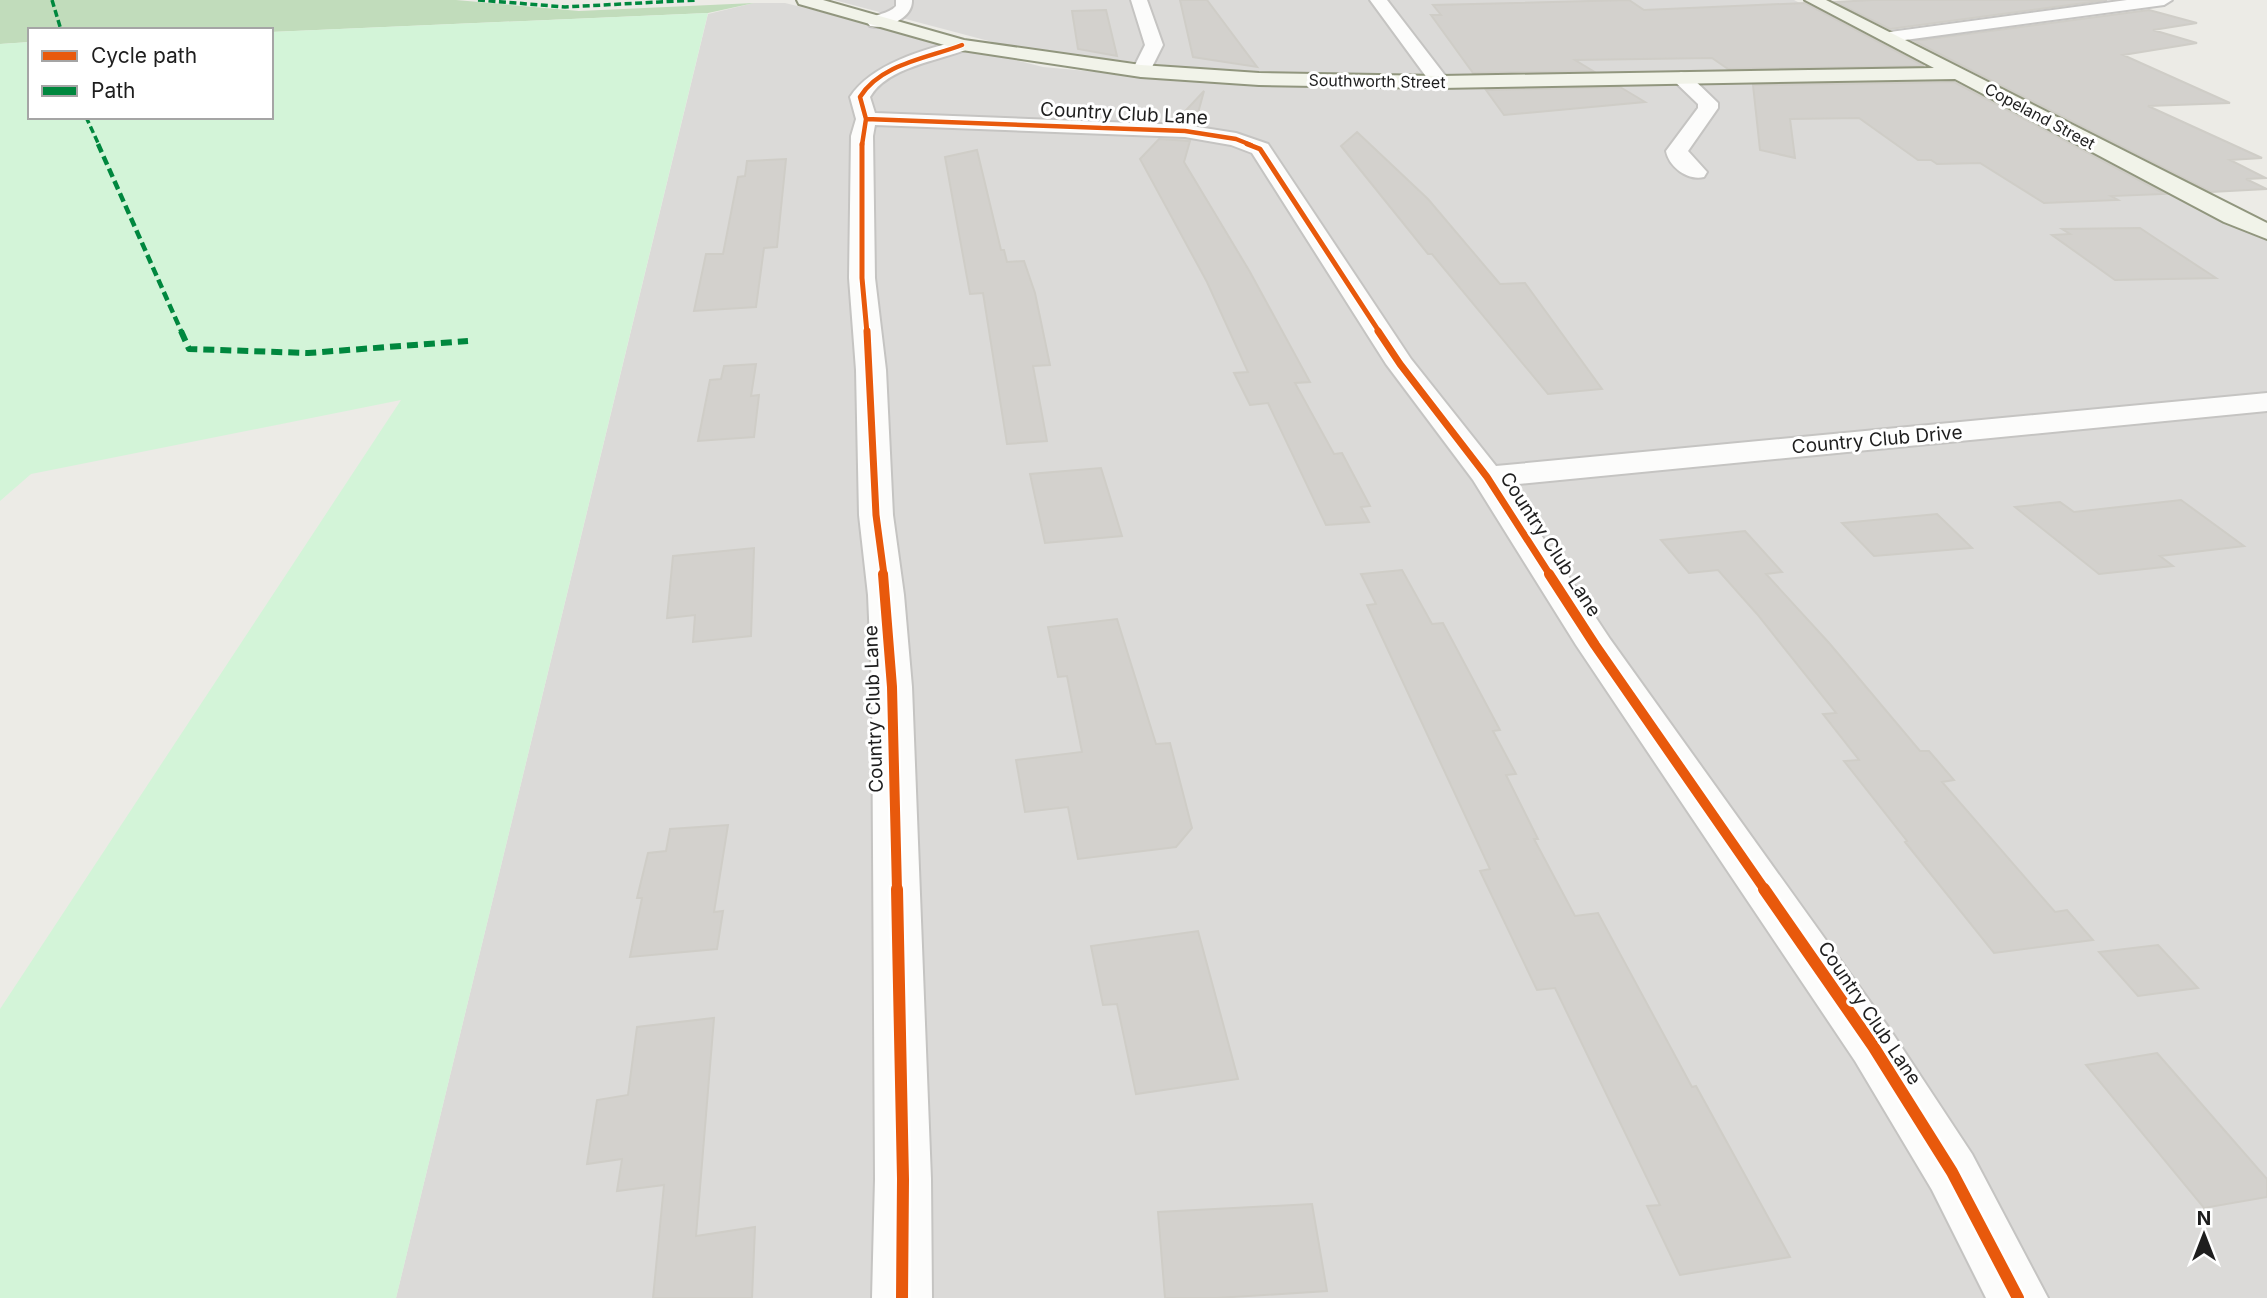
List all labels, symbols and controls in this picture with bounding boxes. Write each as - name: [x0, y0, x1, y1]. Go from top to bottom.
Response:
- legend: [28, 28, 273, 119]
- text: Cycle path: [91, 43, 197, 68]
- street label: Southworth Street: [1308, 70, 1446, 92]
- text: Path: [91, 78, 136, 103]
- street label: Copeland Street: [1981, 78, 2099, 154]
- street label: Country Club Lane: [1040, 98, 1208, 129]
- street label: Country Club Drive: [1791, 421, 1963, 458]
- street label: Country Club Lane: [1495, 468, 1606, 621]
- street label: Country Club Lane: [859, 625, 888, 793]
- street label: Country Club Lane: [1813, 937, 1926, 1089]
- north arrow: [2169, 1200, 2239, 1270]
- text: N: [2197, 1207, 2211, 1230]

